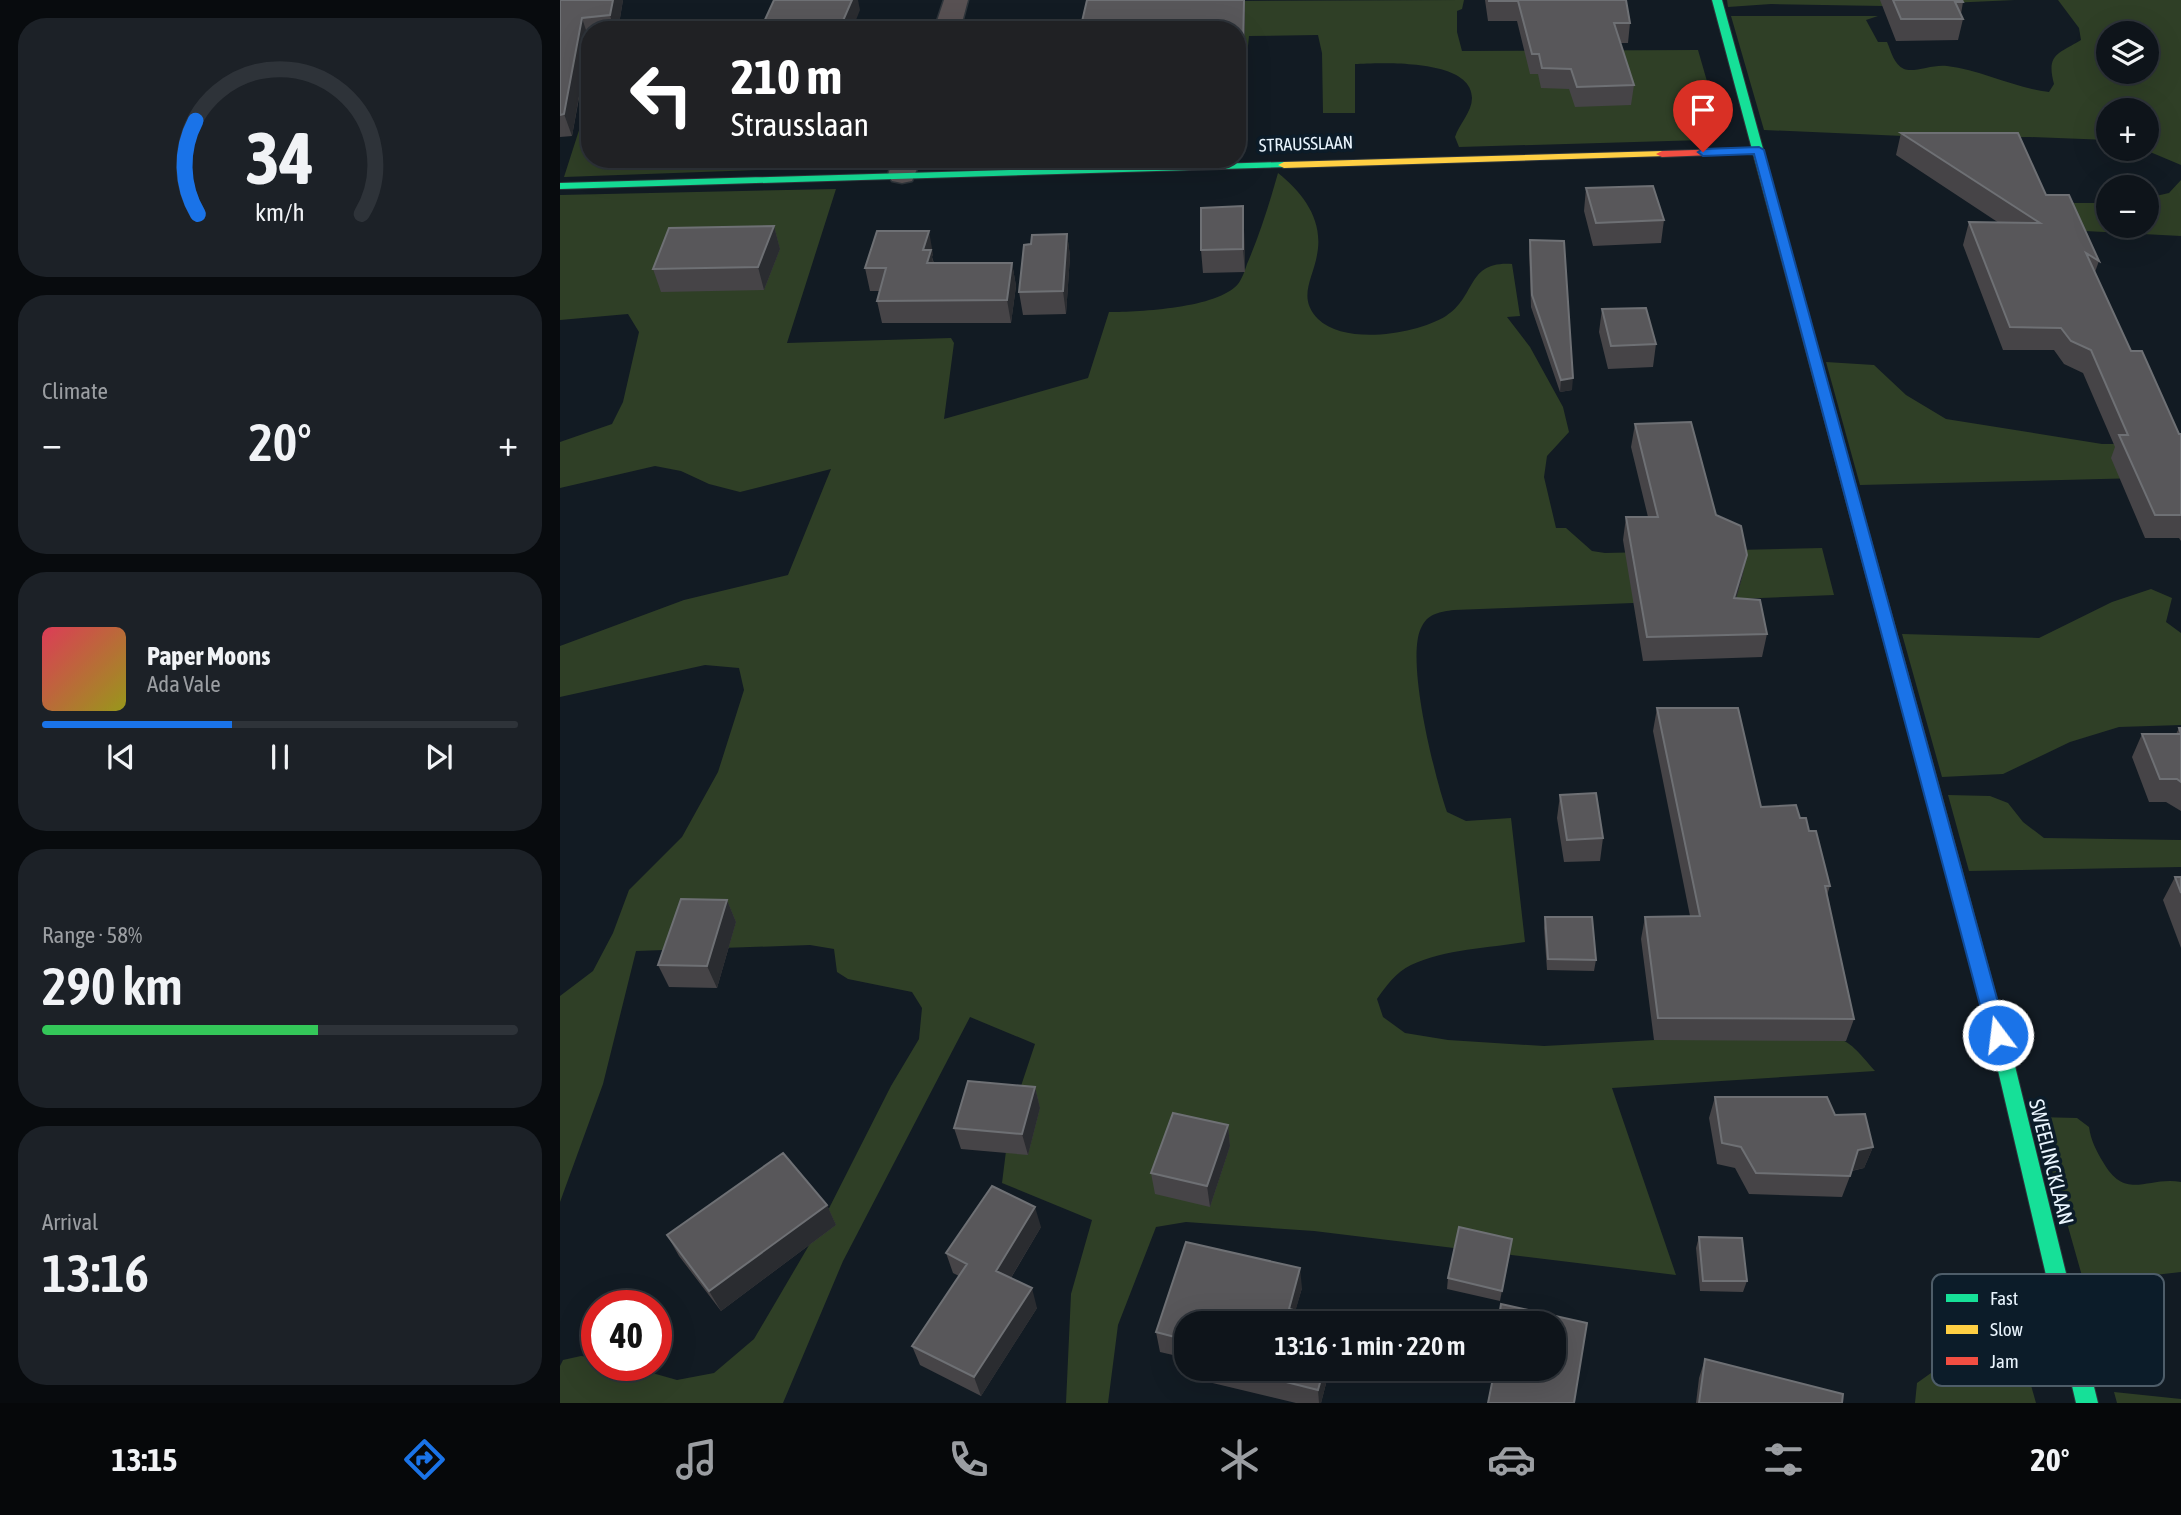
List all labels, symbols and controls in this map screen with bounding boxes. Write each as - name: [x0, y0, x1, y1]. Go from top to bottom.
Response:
- map controls: [2096, 21, 2159, 238]
- button: layers: [2096, 21, 2159, 84]
- text: 210 m: [731, 48, 842, 104]
- icon: left: [616, 49, 707, 140]
- pin: [1673, 80, 1733, 152]
- icon: arrive: [1684, 91, 1722, 129]
- button: +: [2096, 98, 2159, 161]
- text: Strausslaan: [731, 106, 869, 143]
- text: 34: [246, 116, 314, 199]
- street label: STRAUSSLAAN: [1259, 131, 1353, 156]
- button: −: [2096, 175, 2159, 238]
- text: km/h: [255, 197, 305, 225]
- text: Climate: [42, 378, 108, 404]
- text: 20°: [248, 412, 312, 472]
- text: −: [42, 421, 62, 464]
- text: +: [498, 421, 518, 464]
- text: Paper Moons: [147, 641, 270, 671]
- text: Ada Vale: [147, 671, 221, 697]
- icon: previous: [102, 738, 140, 776]
- icon: pause: [261, 738, 299, 776]
- icon: next: [420, 738, 458, 776]
- text: Range · 58%: [42, 922, 142, 948]
- text: 290 km: [42, 956, 183, 1016]
- position arrow: [1961, 998, 2035, 1072]
- street label: SWEELINCKLAAN: [2025, 1096, 2079, 1227]
- text: Arrival: [42, 1209, 98, 1235]
- text: 13:16: [42, 1243, 149, 1303]
- legend: [1932, 1274, 2164, 1386]
- text: Fast: [1990, 1287, 2018, 1309]
- speed limit sign: 40: [581, 1290, 672, 1381]
- text: Slow: [1990, 1318, 2024, 1340]
- text: 13:16 · 1 min · 220 m: [1275, 1331, 1465, 1361]
- text: Jam: [1990, 1350, 2019, 1372]
- icon: directions: [400, 1435, 449, 1484]
- icon: music: [672, 1435, 721, 1484]
- icon: phone: [944, 1435, 993, 1484]
- icon: climate: [1215, 1435, 1264, 1484]
- icon: car: [1487, 1435, 1536, 1484]
- icon: filters: [1759, 1435, 1808, 1484]
- text: 13:15: [111, 1441, 177, 1478]
- text: 20°: [2031, 1441, 2070, 1478]

